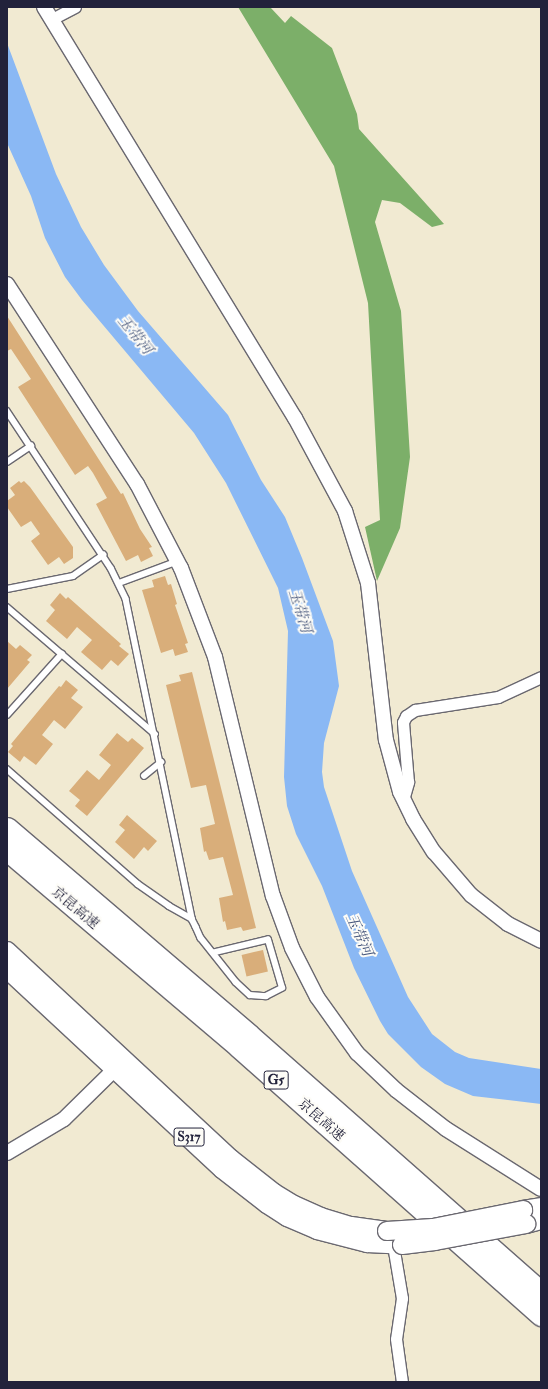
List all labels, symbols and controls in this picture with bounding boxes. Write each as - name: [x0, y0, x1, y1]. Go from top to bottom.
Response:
- water label: 玉带河: [114, 312, 156, 358]
- water label: 玉带河: [285, 587, 315, 635]
- street label: 京昆高速: [48, 884, 102, 932]
- water label: 玉带河: [342, 911, 376, 959]
- road number: G5: [263, 1069, 289, 1091]
- street label: 京昆高速: [294, 1095, 348, 1145]
- road number: S317: [173, 1126, 205, 1148]

